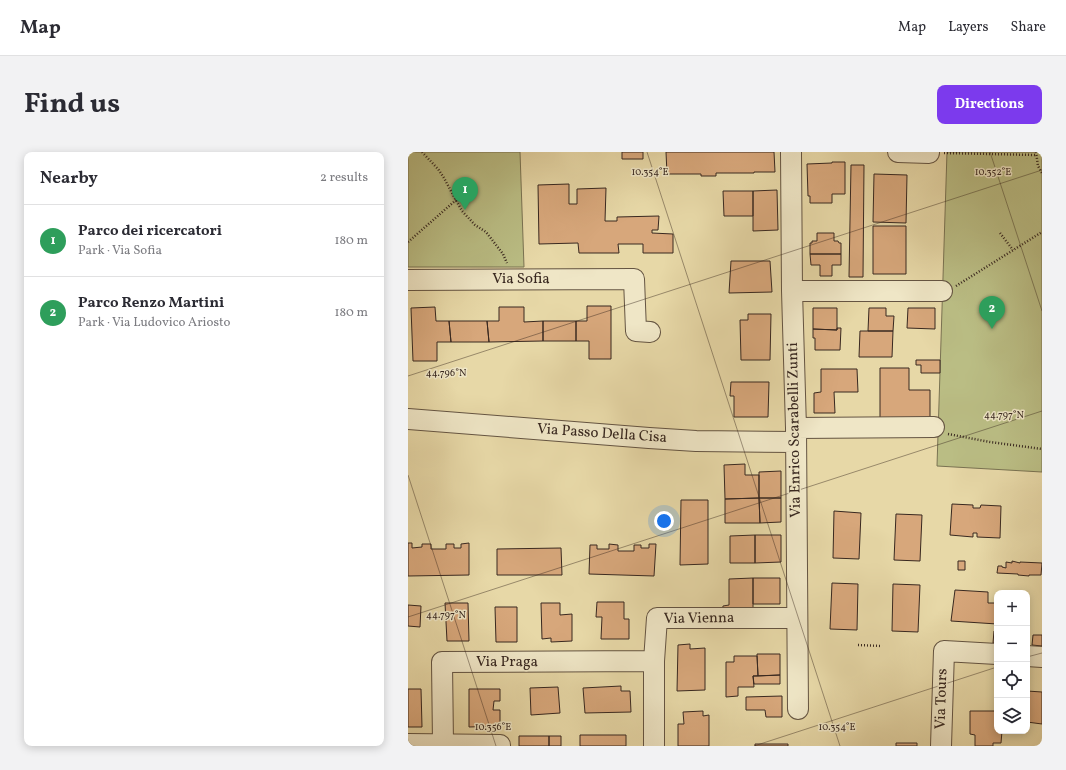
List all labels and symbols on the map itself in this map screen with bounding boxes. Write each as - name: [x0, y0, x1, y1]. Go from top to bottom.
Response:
- text: 10.354°E: [631, 165, 669, 179]
- text: 10.352°E: [975, 165, 1011, 179]
- pin: 1: [452, 177, 478, 210]
- street label: Via Sofia: [492, 269, 550, 290]
- pin: 2: [979, 296, 1005, 329]
- street label: Via Enrico Scarabelli Zunti: [783, 342, 807, 518]
- text: 44.796°N: [426, 366, 467, 380]
- text: 44.797°N: [984, 408, 1025, 422]
- street label: Via Passo Della Cisa: [536, 419, 668, 449]
- your location: [654, 511, 674, 531]
- text: 44.797°N: [426, 608, 467, 622]
- street label: Via Vienna: [664, 608, 734, 630]
- street label: Via Praga: [476, 652, 538, 673]
- street label: Via Tours: [930, 668, 954, 730]
- text: 10.356°E: [475, 720, 511, 734]
- text: 10.354°E: [818, 720, 856, 734]

